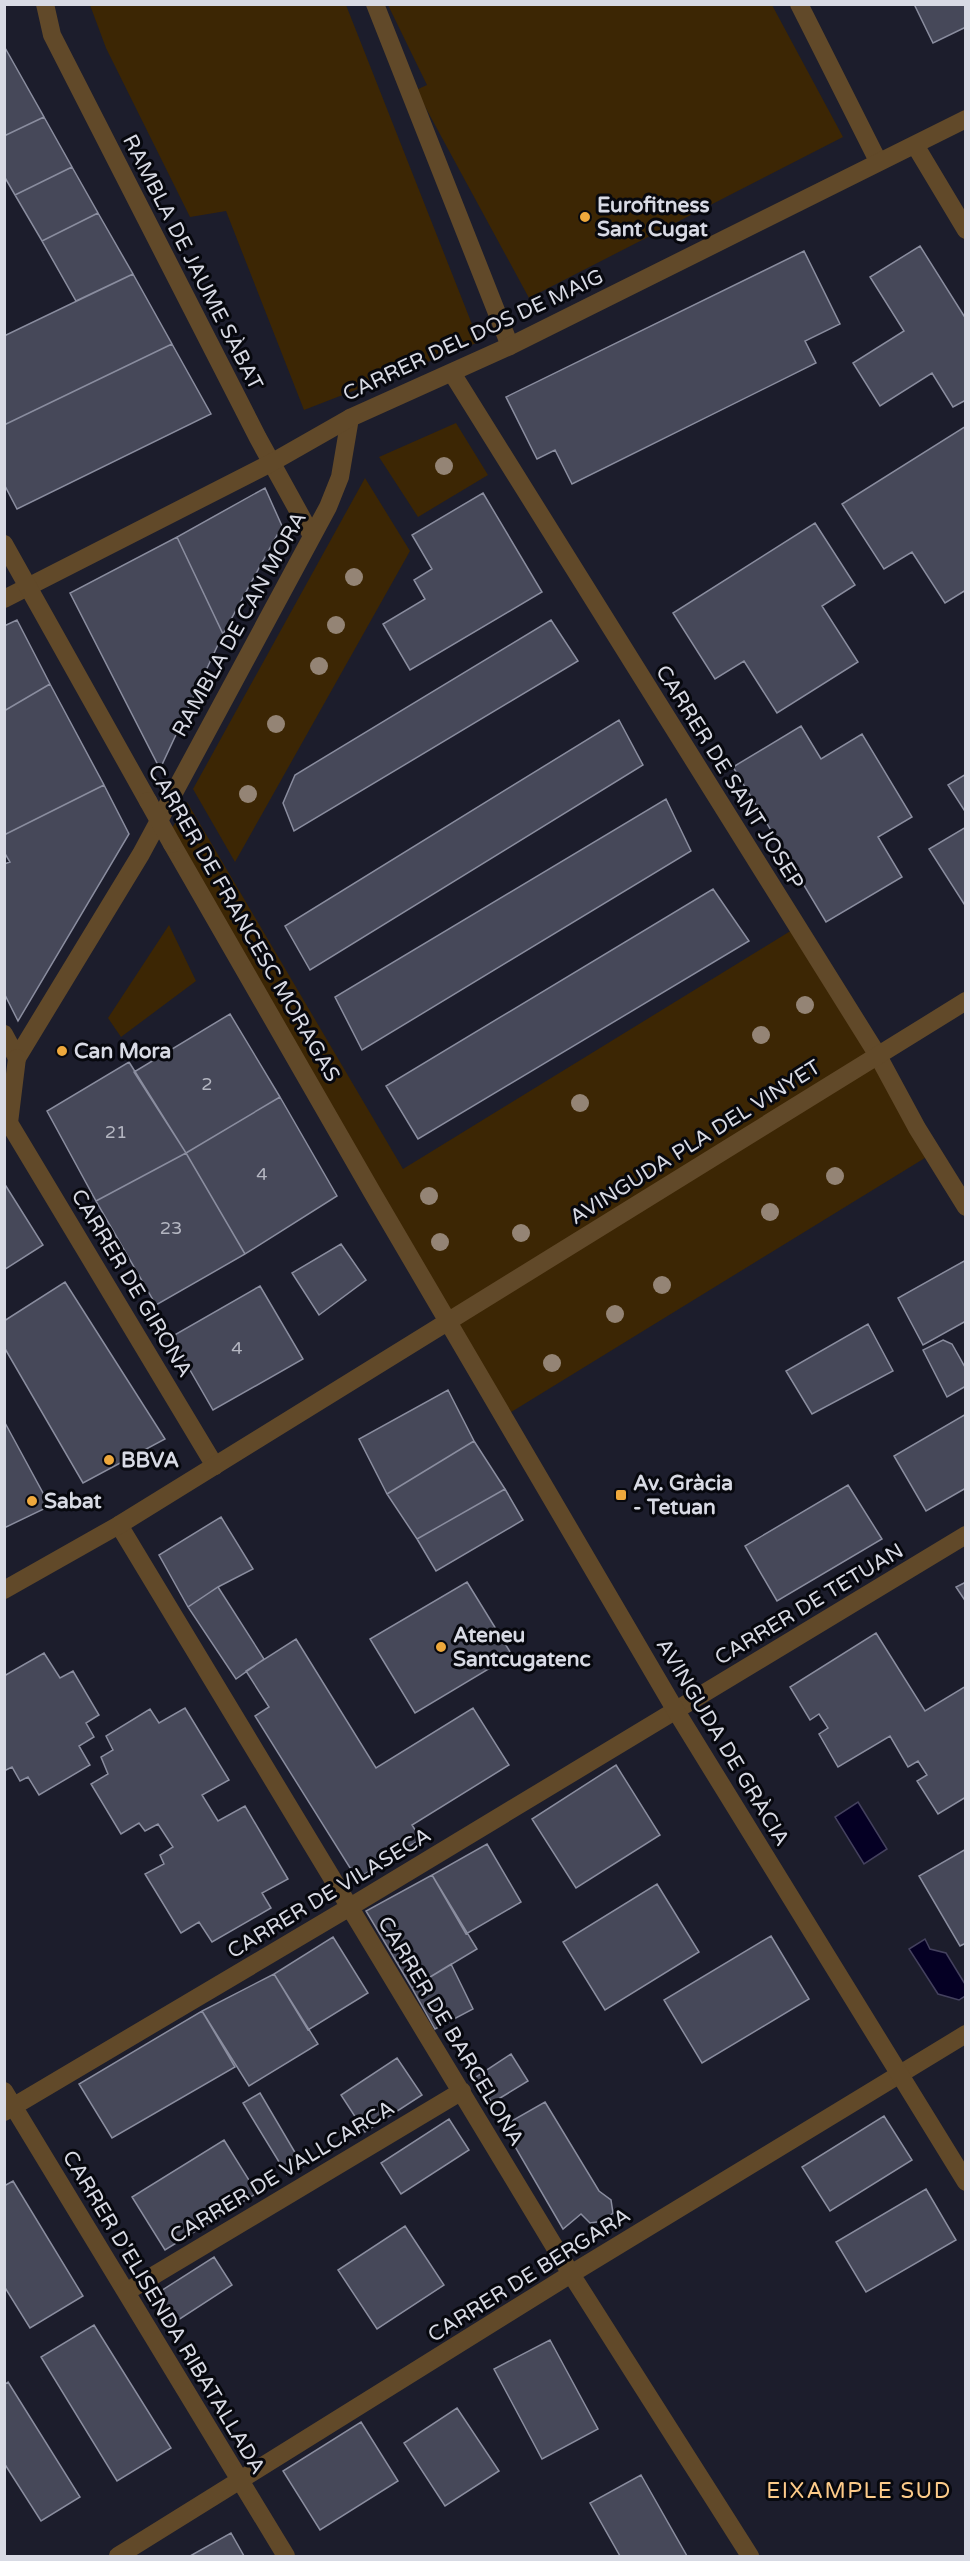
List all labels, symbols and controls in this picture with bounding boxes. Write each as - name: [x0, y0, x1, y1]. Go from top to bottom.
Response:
- street label: RAMBLA DE JAUME SÀBAT: [117, 130, 268, 394]
- place label: Eurofitness Sant Cugat: [597, 193, 710, 242]
- marker: Eurofitness Sant Cugat: [578, 210, 592, 224]
- street label: CARRER DEL DOS DE MAIG: [339, 264, 607, 407]
- street label: RAMBLA DE CAN MORA: [167, 507, 312, 741]
- street label: CARRER DE SANT JOSEP: [650, 661, 809, 894]
- street label: CARRER DE FRANCESC MORAGAS: [142, 760, 345, 1086]
- place label: Can Mora: [74, 1039, 171, 1064]
- marker: Can Mora: [55, 1044, 69, 1058]
- street label: AVINGUDA PLA DEL VINYET: [565, 1055, 826, 1230]
- house number: 2: [201, 1073, 213, 1095]
- house number: 21: [105, 1121, 127, 1143]
- house number: 4: [256, 1163, 268, 1185]
- street label: CARRER DE GIRONA: [65, 1185, 198, 1382]
- house number: 23: [160, 1217, 182, 1239]
- house number: 4: [231, 1337, 243, 1359]
- place label: BBVA: [121, 1448, 179, 1473]
- marker: BBVA: [102, 1453, 116, 1467]
- place label: Av. Gràcia - Tetuan: [633, 1471, 733, 1520]
- marker: Av. Gràcia - Tetuan: [614, 1488, 628, 1502]
- place label: Sabat: [44, 1489, 102, 1514]
- marker: Sabat: [25, 1494, 39, 1508]
- street label: CARRER DE TETUAN: [710, 1538, 908, 1671]
- place label: Ateneu Santcugatenc: [453, 1623, 591, 1672]
- street label: AVINGUDA DE GRÀCIA: [651, 1634, 794, 1851]
- marker: Ateneu Santcugatenc: [434, 1640, 448, 1654]
- street label: CARRER DE VILASECA: [223, 1823, 436, 1964]
- street label: CARRER DE BARCELONA: [372, 1912, 529, 2151]
- street label: CARRER DE VALLCARCA: [165, 2095, 399, 2249]
- street label: CARRER D'ELISENDA RIBATALLADA: [57, 2146, 270, 2479]
- street label: CARRER DE BERGARA: [424, 2203, 635, 2348]
- district label: EIXAMPLE SUD: [766, 2478, 952, 2504]

